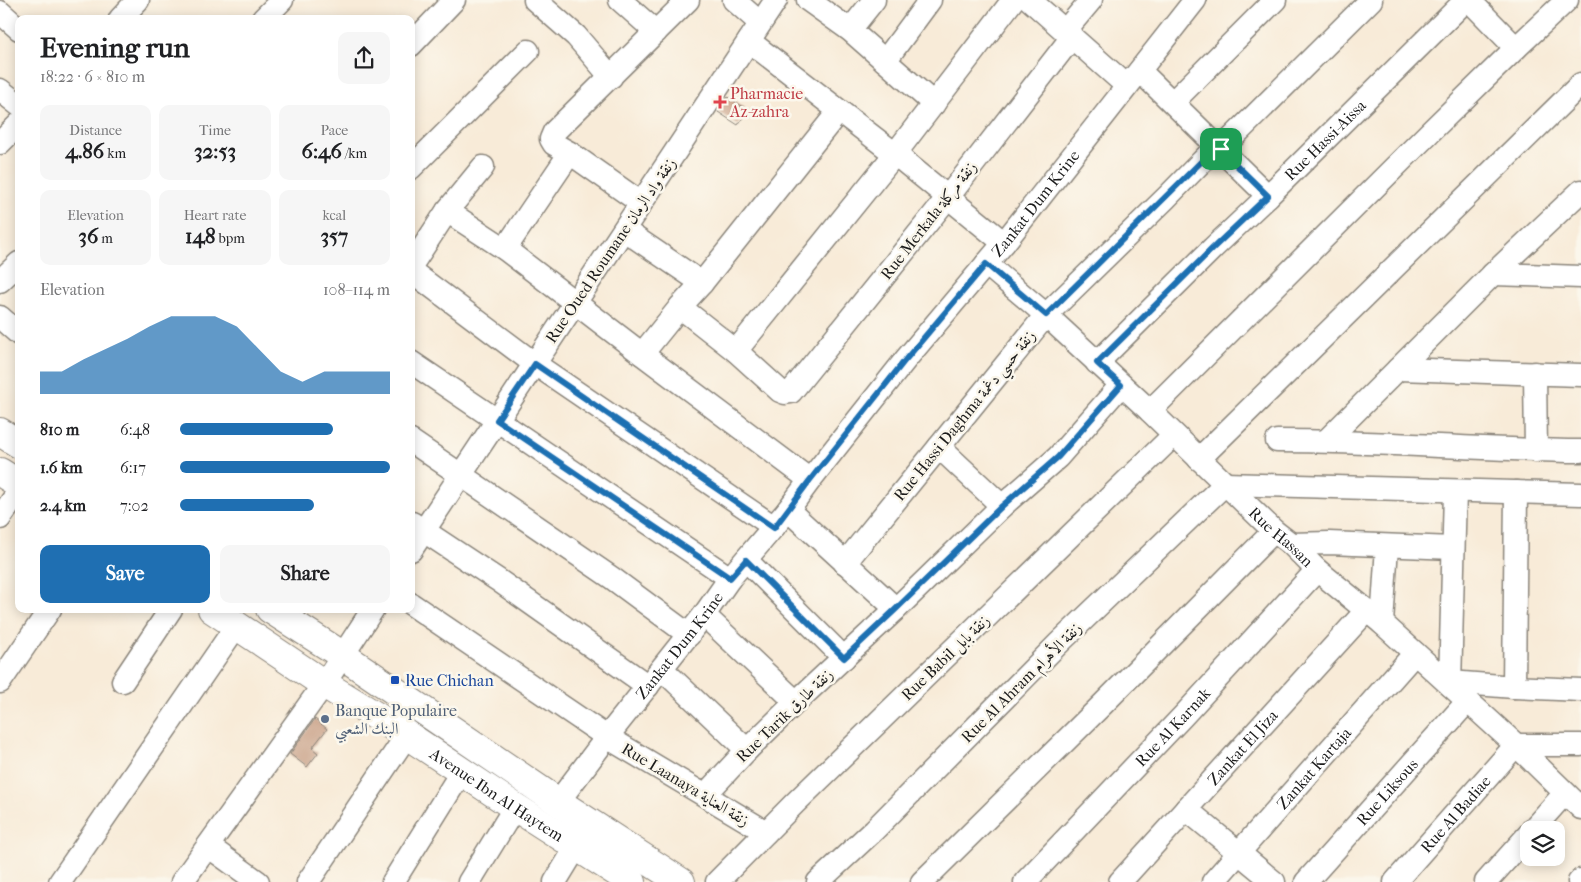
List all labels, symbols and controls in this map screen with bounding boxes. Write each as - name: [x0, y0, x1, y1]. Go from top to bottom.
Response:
- text: Evening run: [40, 31, 190, 64]
- button: share: [338, 32, 390, 84]
- text: 18:22 · 6 × 810 m: [40, 67, 145, 86]
- place label: Pharmacie Az-zahra: [729, 84, 803, 121]
- street label: Rue Hassi-Aissa: [1281, 95, 1370, 184]
- marker: Pharmacie Az-zahra: [714, 96, 726, 108]
- text: Distance: [69, 122, 122, 139]
- text: Time: [199, 122, 231, 139]
- text: Pace: [320, 122, 348, 139]
- pin: [1200, 128, 1242, 170]
- icon: arrive: [1207, 135, 1235, 163]
- text: 4.86: [65, 139, 104, 163]
- text: 32:53: [194, 139, 236, 163]
- text: 6:46: [302, 139, 342, 163]
- text: km: [104, 145, 126, 162]
- text: /km: [342, 145, 367, 162]
- street label: Zankat Dum Krine: [988, 146, 1084, 261]
- street label: Rue Oued Roumane زنقة واد الرمان: [541, 154, 680, 346]
- street label: Rue Merkala زنقة مركلة: [876, 157, 982, 284]
- text: Elevation: [67, 207, 124, 224]
- text: Heart rate: [184, 207, 246, 224]
- text: kcal: [323, 207, 346, 224]
- text: 36: [78, 224, 98, 248]
- text: 148: [185, 224, 215, 248]
- text: 357: [320, 224, 348, 248]
- text: m: [98, 230, 113, 247]
- text: bpm: [215, 230, 245, 247]
- text: Elevation: [40, 280, 105, 299]
- text: 108–114 m: [323, 280, 390, 299]
- street label: Rue Hassi Daghma زنقة حسي دغمة: [890, 326, 1044, 508]
- text: 810 m: [40, 420, 79, 439]
- text: 6:48: [120, 420, 150, 439]
- text: 1.6 km: [40, 458, 82, 477]
- text: 6:17: [120, 458, 146, 477]
- text: 2.4 km: [40, 496, 86, 515]
- text: 7:02: [120, 496, 149, 515]
- street label: Rue Hassan: [1245, 503, 1318, 571]
- button: Save: [40, 545, 210, 603]
- button: Share: [220, 545, 390, 603]
- street label: Zankat Dum Krine: [632, 588, 727, 703]
- street label: Rue Babil زنقة بابل: [897, 610, 995, 706]
- street label: Rue Al Ahram زنقة الأهرام: [956, 617, 1089, 750]
- street label: Rue Tarik زنقة طارق: [732, 664, 837, 766]
- place label: Rue Chichan: [405, 671, 494, 690]
- marker: Rue Chichan: [389, 674, 401, 686]
- street label: Rue Al Karnak: [1131, 683, 1215, 770]
- place label: Banque Populaire البنك الشعبي: [335, 701, 457, 744]
- street label: Zankat El Jiza: [1204, 706, 1282, 789]
- marker: Banque Populaire البنك الشعبي: [319, 713, 331, 725]
- street label: Zankat Kartaja: [1273, 723, 1356, 813]
- street label: Rue Laanaya زنقة العناية: [618, 739, 753, 831]
- street label: Avenue Ibn Al Haytem: [425, 744, 568, 846]
- street label: Rue Liksous: [1352, 755, 1422, 829]
- street label: Rue Al Badiae: [1417, 772, 1495, 857]
- map controls: [1520, 821, 1565, 866]
- button: layers: [1520, 821, 1565, 866]

